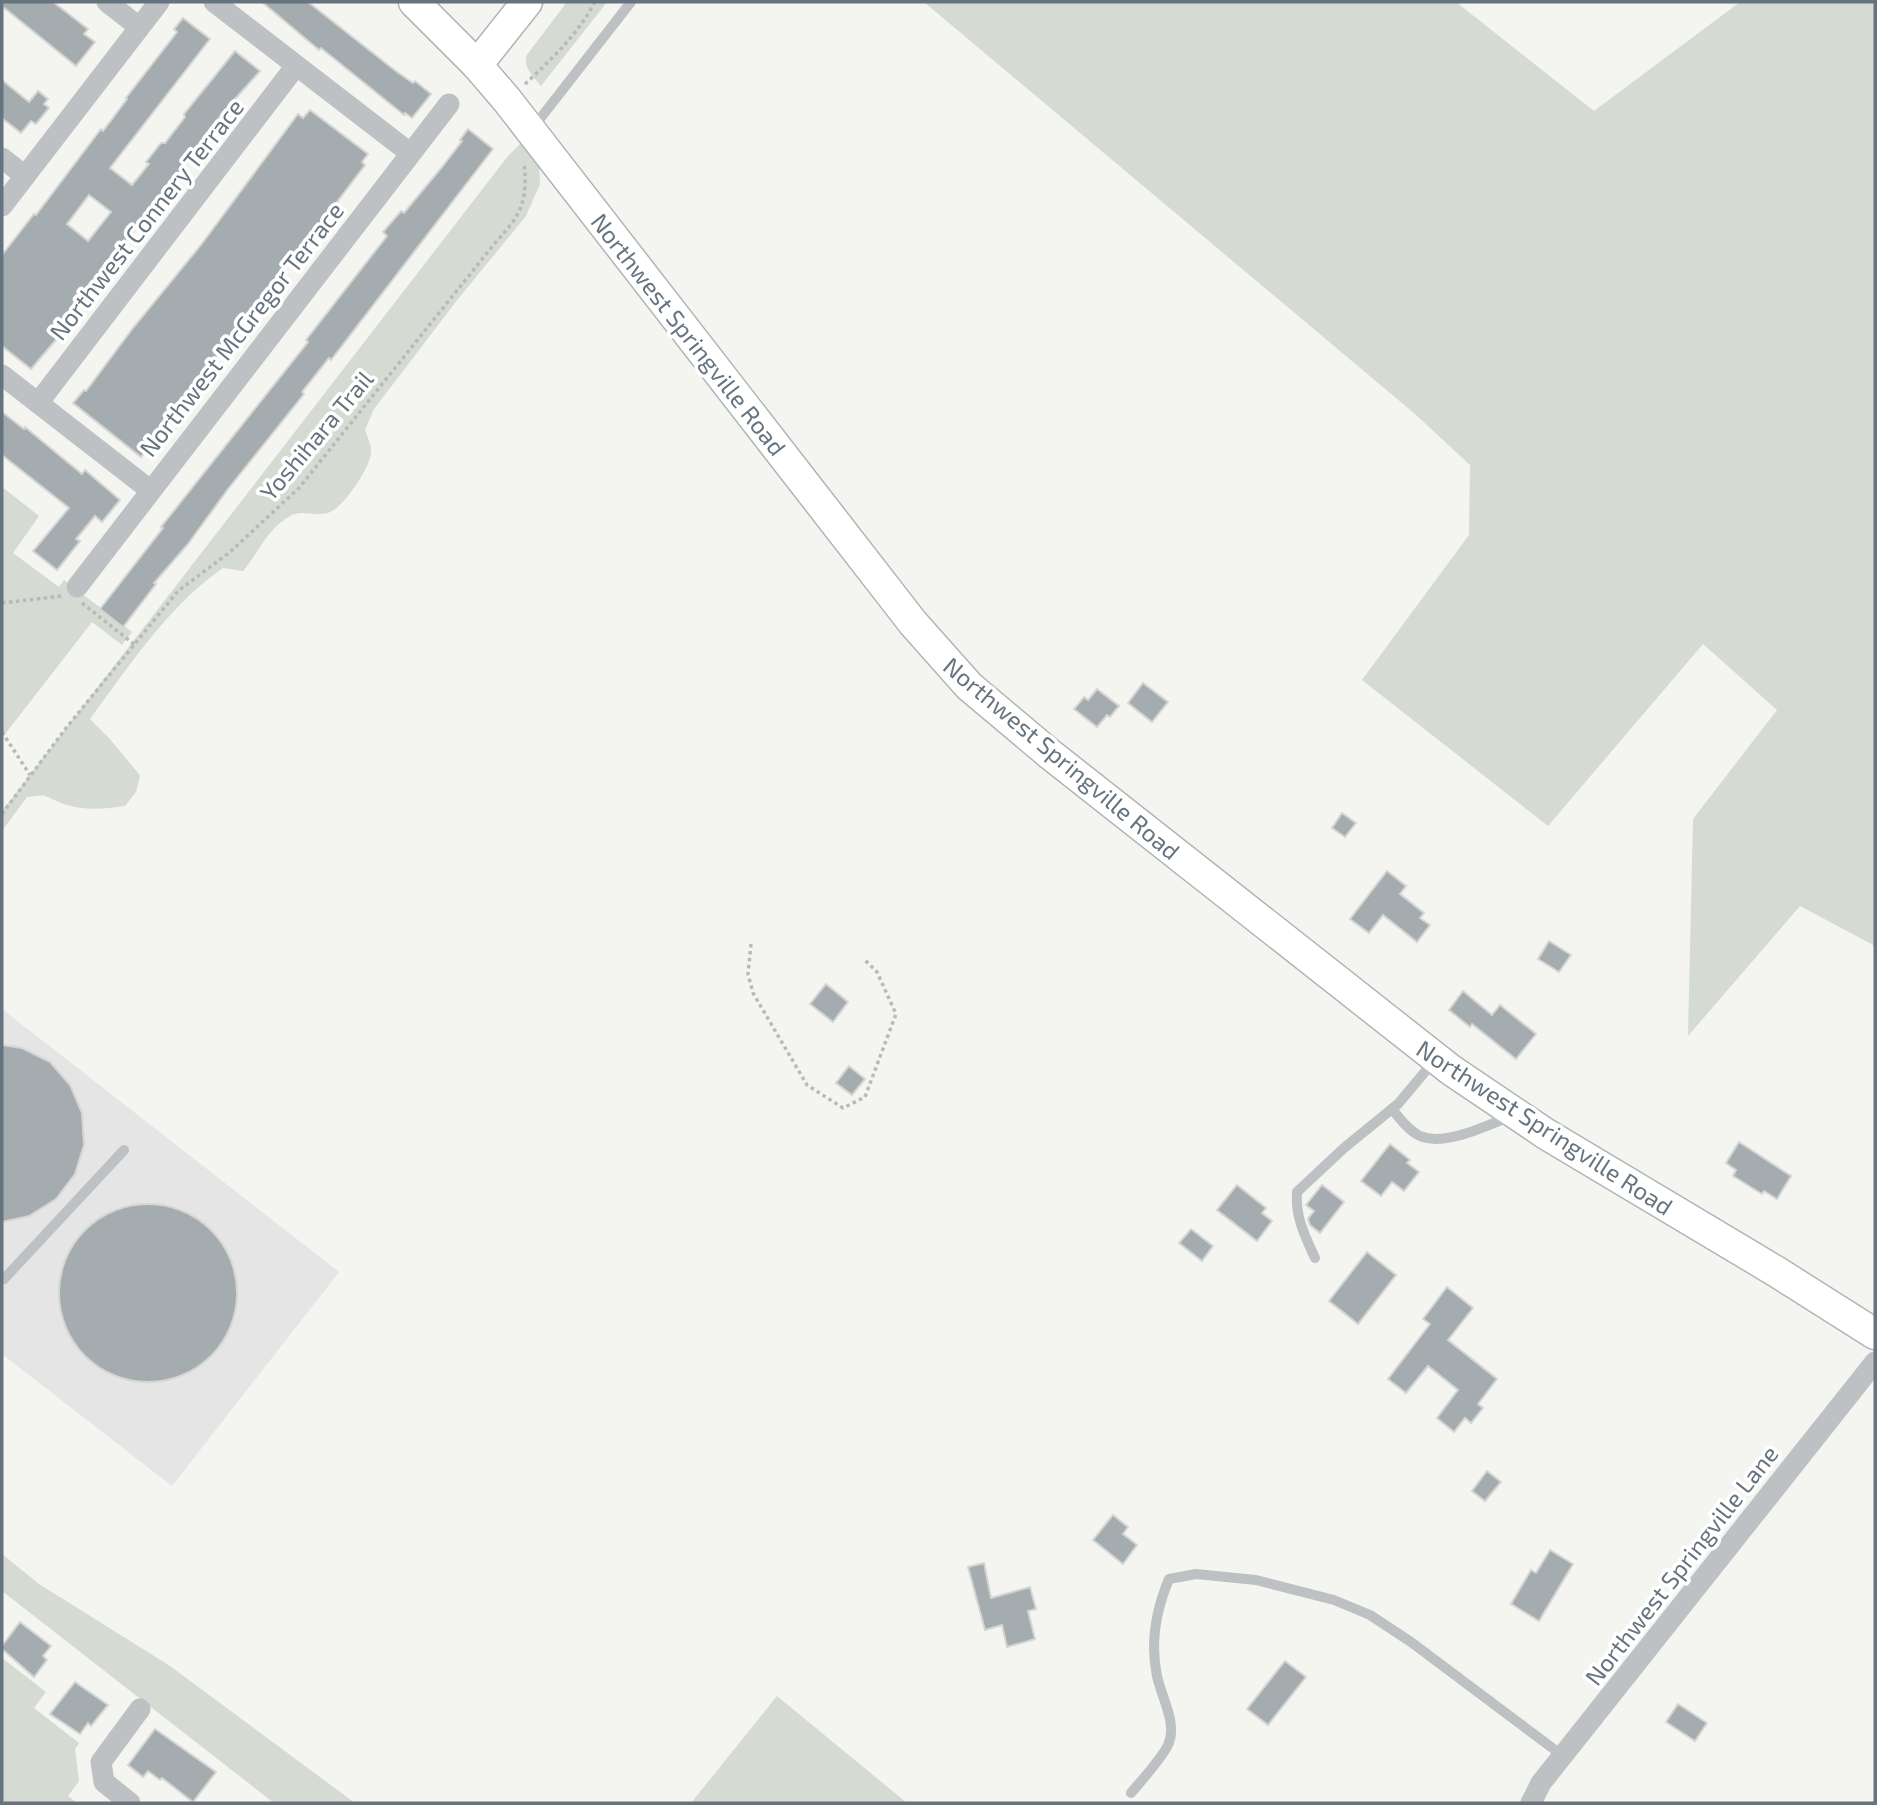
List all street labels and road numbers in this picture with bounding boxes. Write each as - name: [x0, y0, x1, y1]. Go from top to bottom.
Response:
- street label: Northwest Connery Terrace: [43, 93, 249, 345]
- street label: Northwest McGregor Terrace: [133, 196, 349, 462]
- street label: Northwest Springville Road: [585, 207, 793, 461]
- street label: Yoshihara Trail: [253, 364, 379, 506]
- street label: Northwest Springville Road: [938, 651, 1186, 865]
- street label: Northwest Springville Road: [1412, 1033, 1678, 1221]
- street label: Northwest Springville Lane: [1578, 1439, 1784, 1691]

